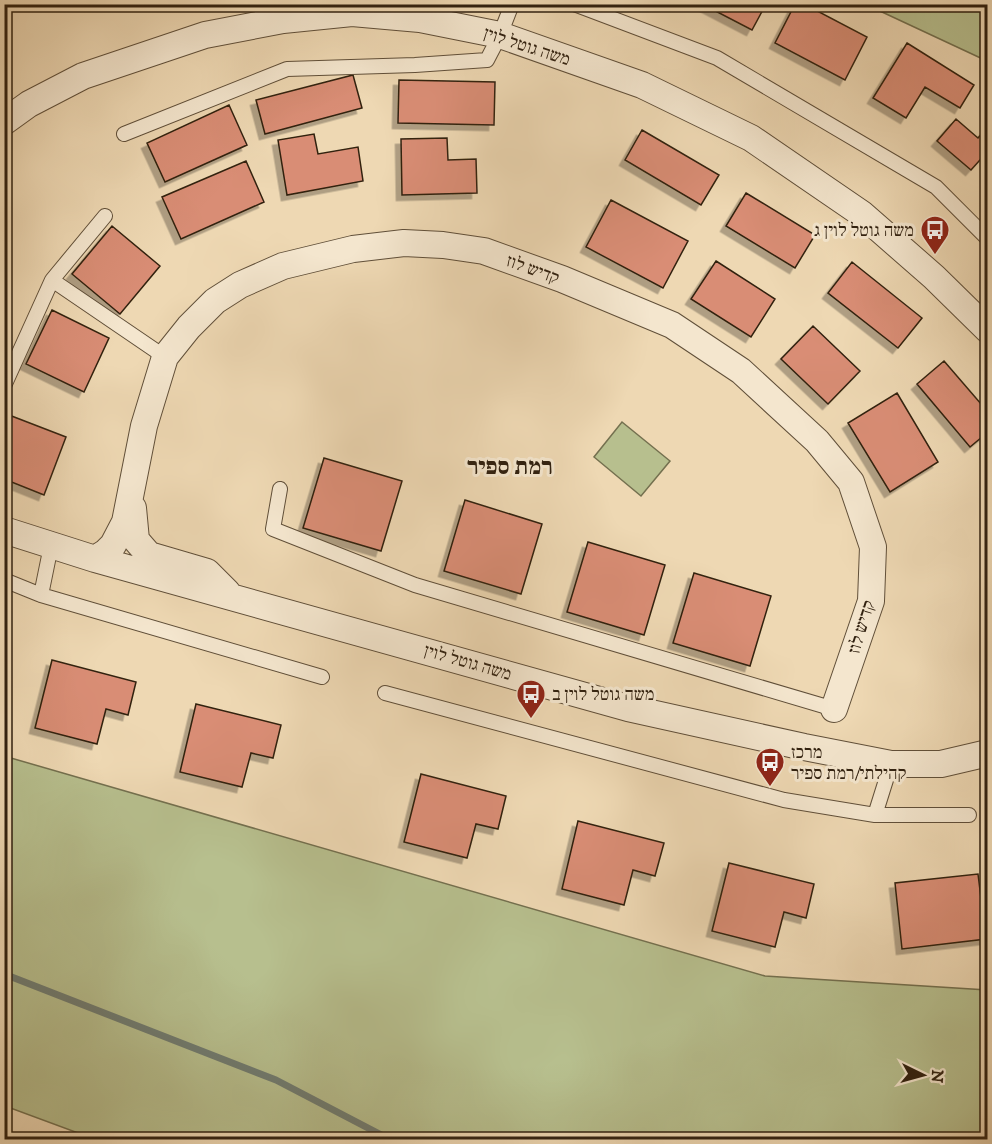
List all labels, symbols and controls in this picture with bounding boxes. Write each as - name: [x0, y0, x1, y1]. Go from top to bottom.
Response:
- street label: משה גוטל לוין: [481, 23, 573, 71]
- bus stop icon: משה גוטל לוין ג: [919, 214, 951, 256]
- place label: משה גוטל לוין ג: [814, 220, 914, 242]
- street label: קדיש לוז: [503, 250, 562, 290]
- district label: רמת ספיר: [467, 452, 553, 482]
- street label: קדיש לוז: [843, 598, 881, 657]
- street label: משה גוטל לוין: [421, 640, 514, 686]
- bus stop icon: משה גוטל לוין ב: [515, 678, 547, 720]
- place label: משה גוטל לוין ב: [552, 684, 654, 706]
- place label: מרכז קהילתי/רמת ספיר: [791, 742, 907, 785]
- bus stop icon: מרכז קהילתי/רמת ספיר: [754, 746, 786, 788]
- north arrow: [893, 1045, 953, 1105]
- text: N: [926, 1069, 947, 1084]

